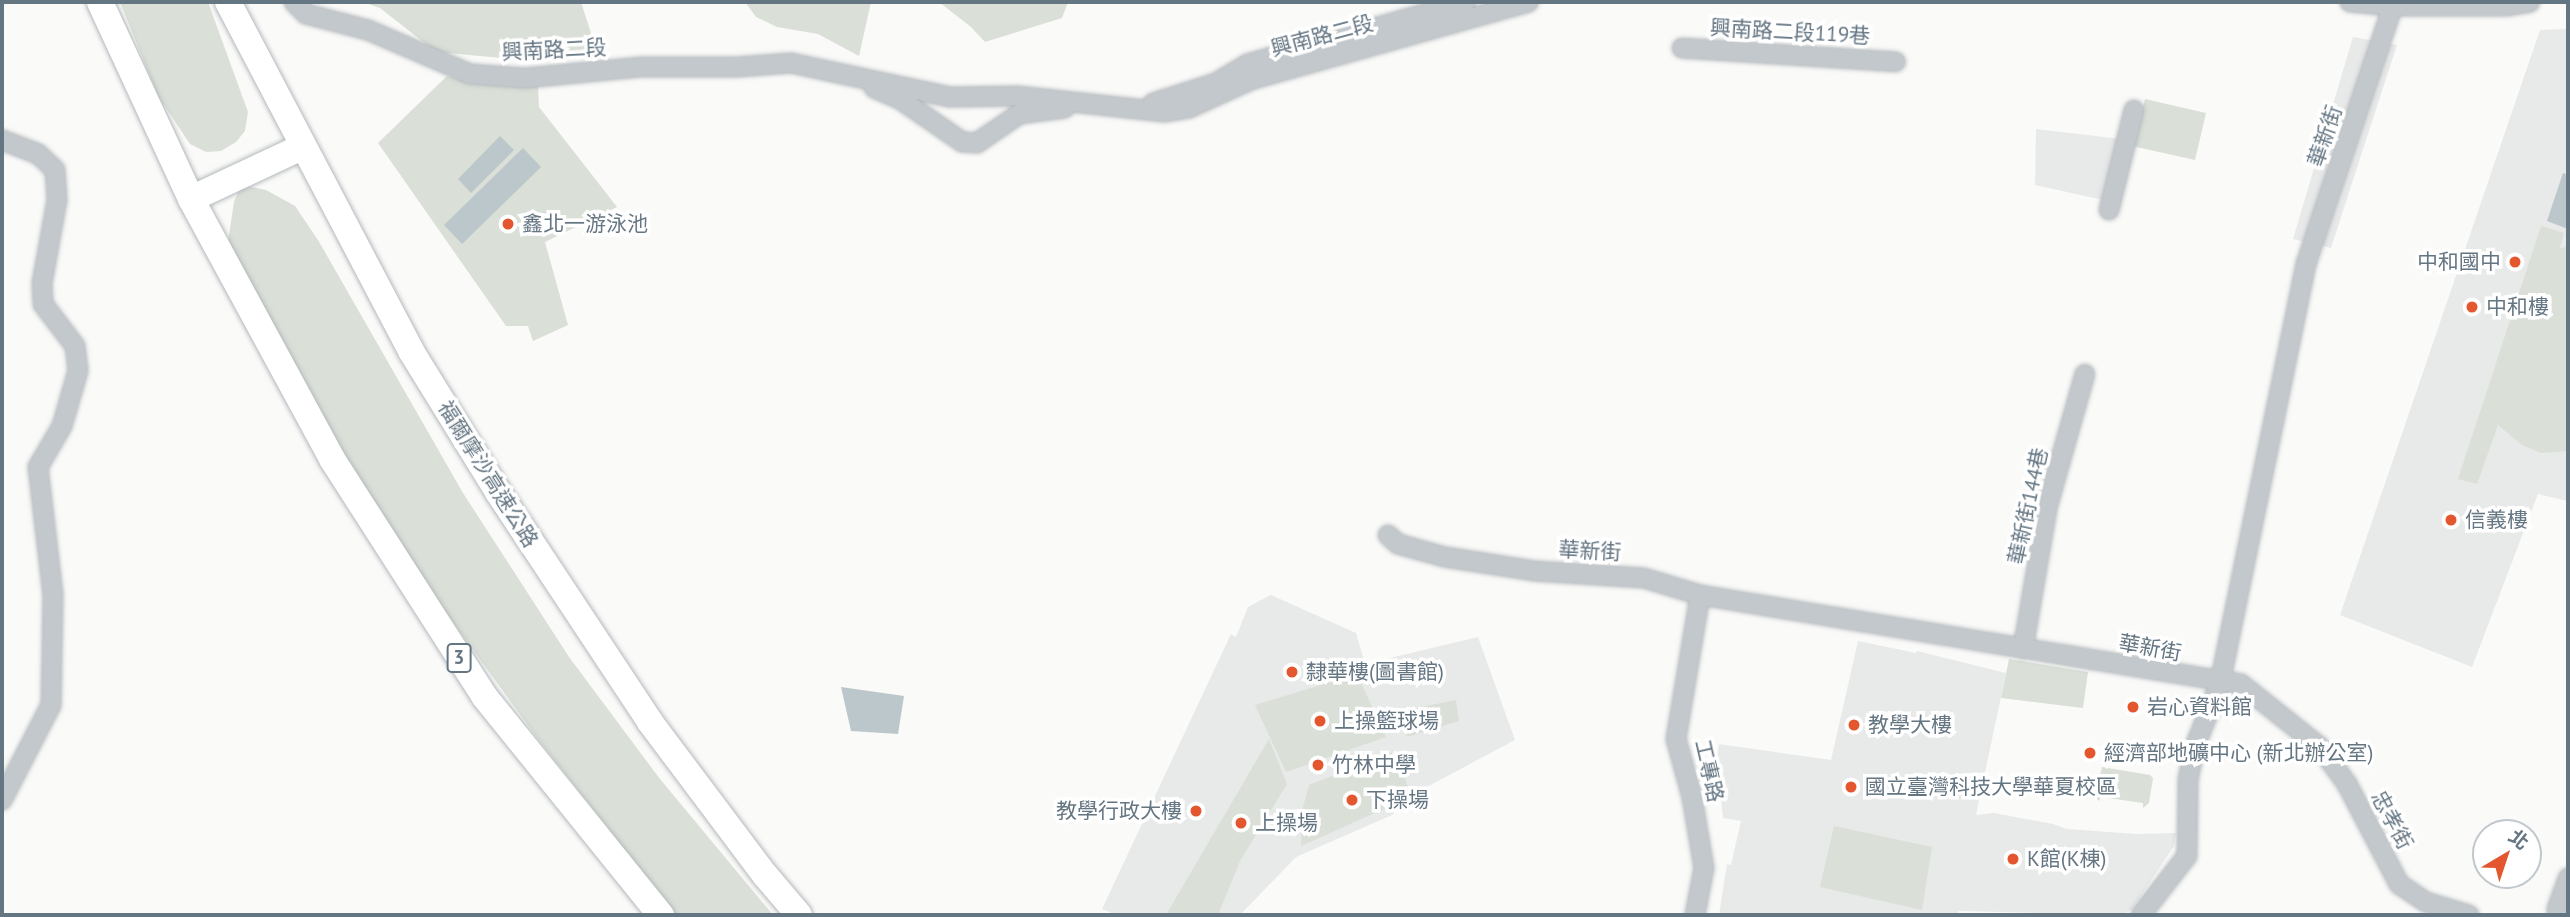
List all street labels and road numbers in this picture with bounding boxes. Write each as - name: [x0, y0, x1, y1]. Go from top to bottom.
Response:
- street label: 興南路二段: [1268, 10, 1376, 62]
- street label: 興南路二段119巷: [1709, 15, 1871, 49]
- street label: 興南路二段: [501, 35, 607, 65]
- street label: 華新街: [2303, 102, 2347, 170]
- street label: 福爾摩沙高速公路: [433, 396, 543, 552]
- street label: 華新街144巷: [2003, 446, 2053, 566]
- street label: 華新街: [1558, 537, 1622, 565]
- street label: 華新街: [2117, 630, 2183, 666]
- road number: 3: [445, 642, 473, 674]
- street label: 工專路: [1690, 737, 1728, 805]
- street label: 忠孝街: [2366, 786, 2418, 854]

